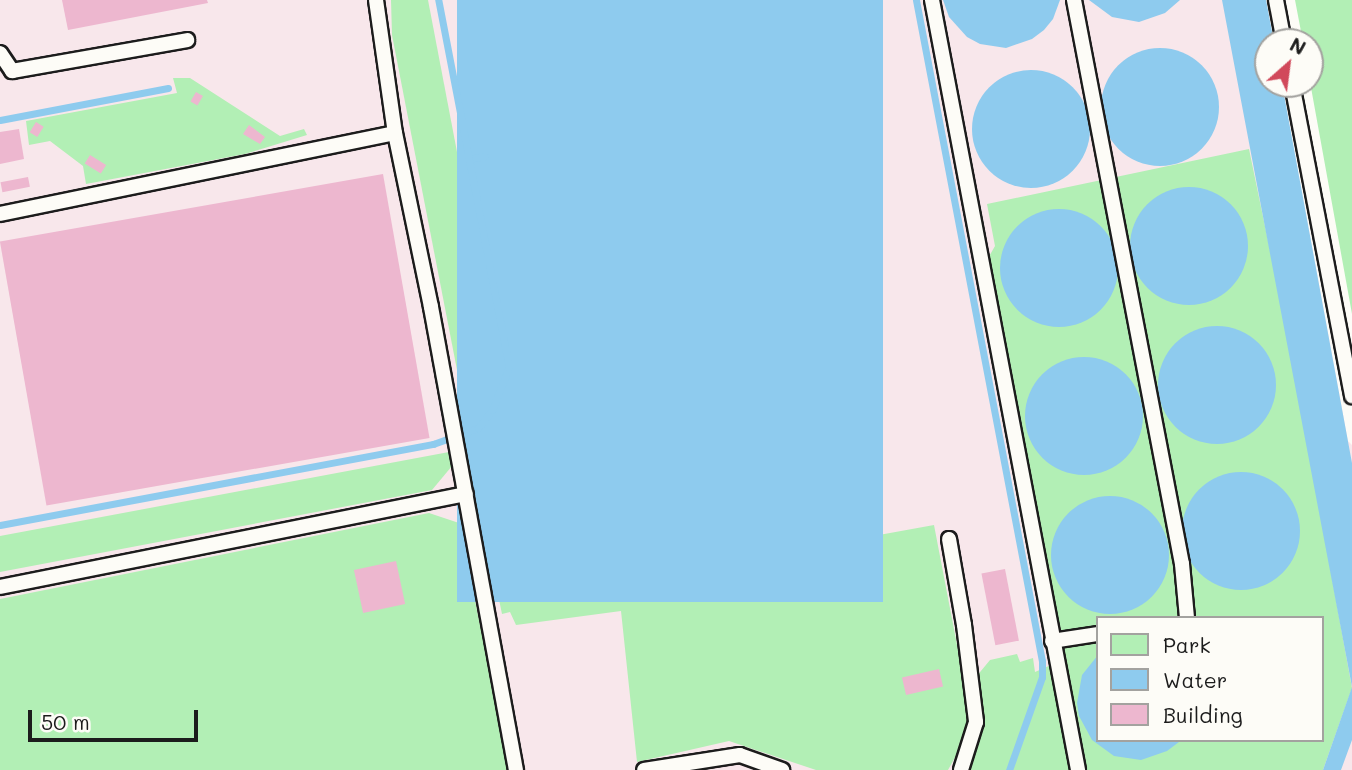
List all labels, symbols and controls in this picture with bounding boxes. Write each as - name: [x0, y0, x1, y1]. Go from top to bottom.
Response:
- north arrow: [1254, 28, 1324, 98]
- text: N: [1286, 31, 1310, 60]
- legend: [1096, 616, 1324, 742]
- text: Park: [1163, 631, 1211, 658]
- text: Water: [1163, 666, 1227, 693]
- scale bar: [32, 696, 201, 740]
- text: Building: [1163, 701, 1243, 728]
- text: 50 m: [41, 708, 90, 735]

